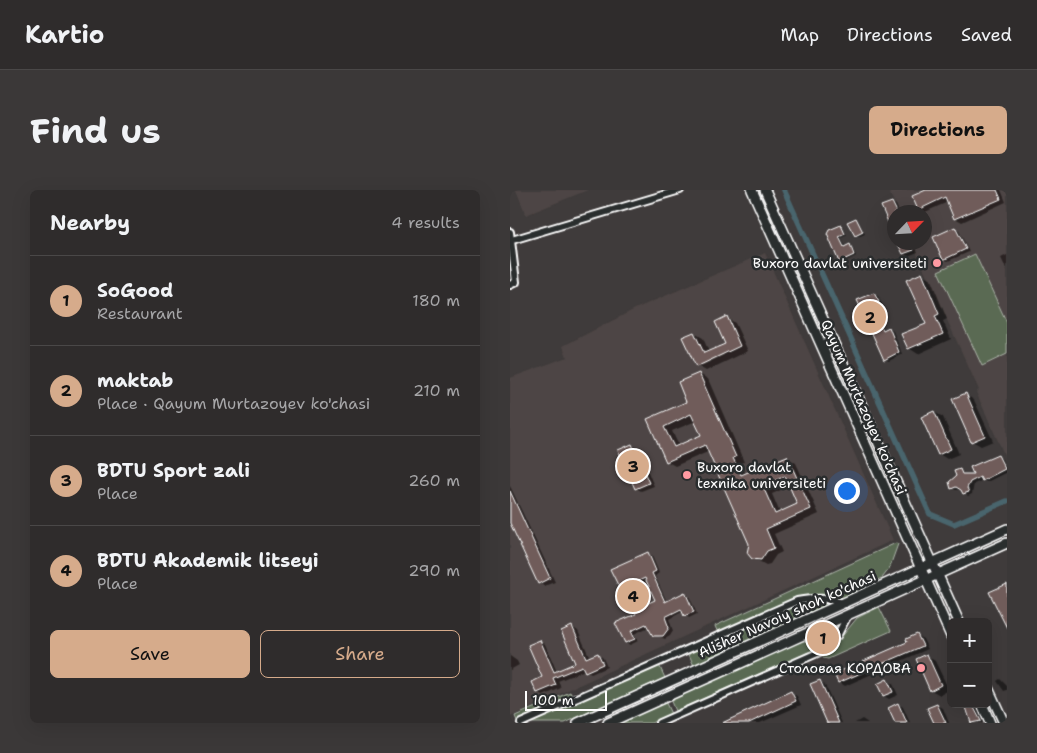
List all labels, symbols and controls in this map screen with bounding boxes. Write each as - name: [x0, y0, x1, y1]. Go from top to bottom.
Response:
- text: Kartio: [25, 19, 104, 51]
- text: Map: [781, 23, 819, 47]
- text: Directions: [847, 23, 933, 47]
- text: Saved: [961, 23, 1012, 47]
- button: Directions: [869, 106, 1007, 154]
- text: Find us: [30, 107, 161, 154]
- north arrow: [887, 205, 932, 250]
- text: Nearby: [50, 209, 130, 237]
- text: 4 results: [391, 212, 460, 233]
- place label: Buxoro davlat universiteti: [753, 254, 927, 272]
- marker: Buxoro davlat universiteti: [931, 257, 943, 269]
- text: SoGood: [97, 278, 173, 303]
- text: 1: [62, 290, 70, 311]
- text: 180 m: [412, 290, 460, 311]
- pin: 2: [854, 298, 886, 336]
- text: Restaurant: [97, 303, 183, 324]
- street label: Qayum Murtazoyev ko'chasi: [817, 317, 911, 497]
- text: maktab: [97, 368, 173, 393]
- text: 2: [60, 380, 72, 401]
- text: 210 m: [413, 380, 460, 401]
- text: Place · Qayum Murtazoyev ko'chasi: [97, 393, 370, 414]
- pin: 3: [617, 447, 649, 485]
- text: BDTU Sport zali: [97, 458, 250, 483]
- place label: Buxoro davlat texnika universiteti: [697, 458, 826, 492]
- marker: Buxoro davlat texnika universiteti: [681, 469, 693, 481]
- text: 3: [60, 470, 72, 491]
- text: 260 m: [408, 470, 460, 491]
- your location: [834, 478, 860, 504]
- text: Place: [97, 483, 138, 504]
- text: BDTU Akademik litseyi: [97, 548, 319, 573]
- text: 4: [60, 560, 72, 581]
- text: 290 m: [408, 560, 460, 581]
- street label: Alisher Navoiy shoh ko'chasi: [695, 567, 879, 661]
- text: Place: [97, 573, 138, 594]
- pin: 4: [617, 577, 649, 615]
- map controls: [947, 618, 992, 708]
- button: +: [947, 618, 992, 663]
- pin: 1: [807, 619, 839, 657]
- button: Save: [50, 630, 250, 678]
- button: Share: [260, 630, 460, 678]
- place label: Столовая КОРДОВА: [779, 659, 911, 677]
- marker: Столовая КОРДОВА: [915, 662, 927, 674]
- button: −: [947, 663, 992, 708]
- scale bar: [525, 688, 608, 711]
- text: 100 m: [532, 691, 574, 709]

